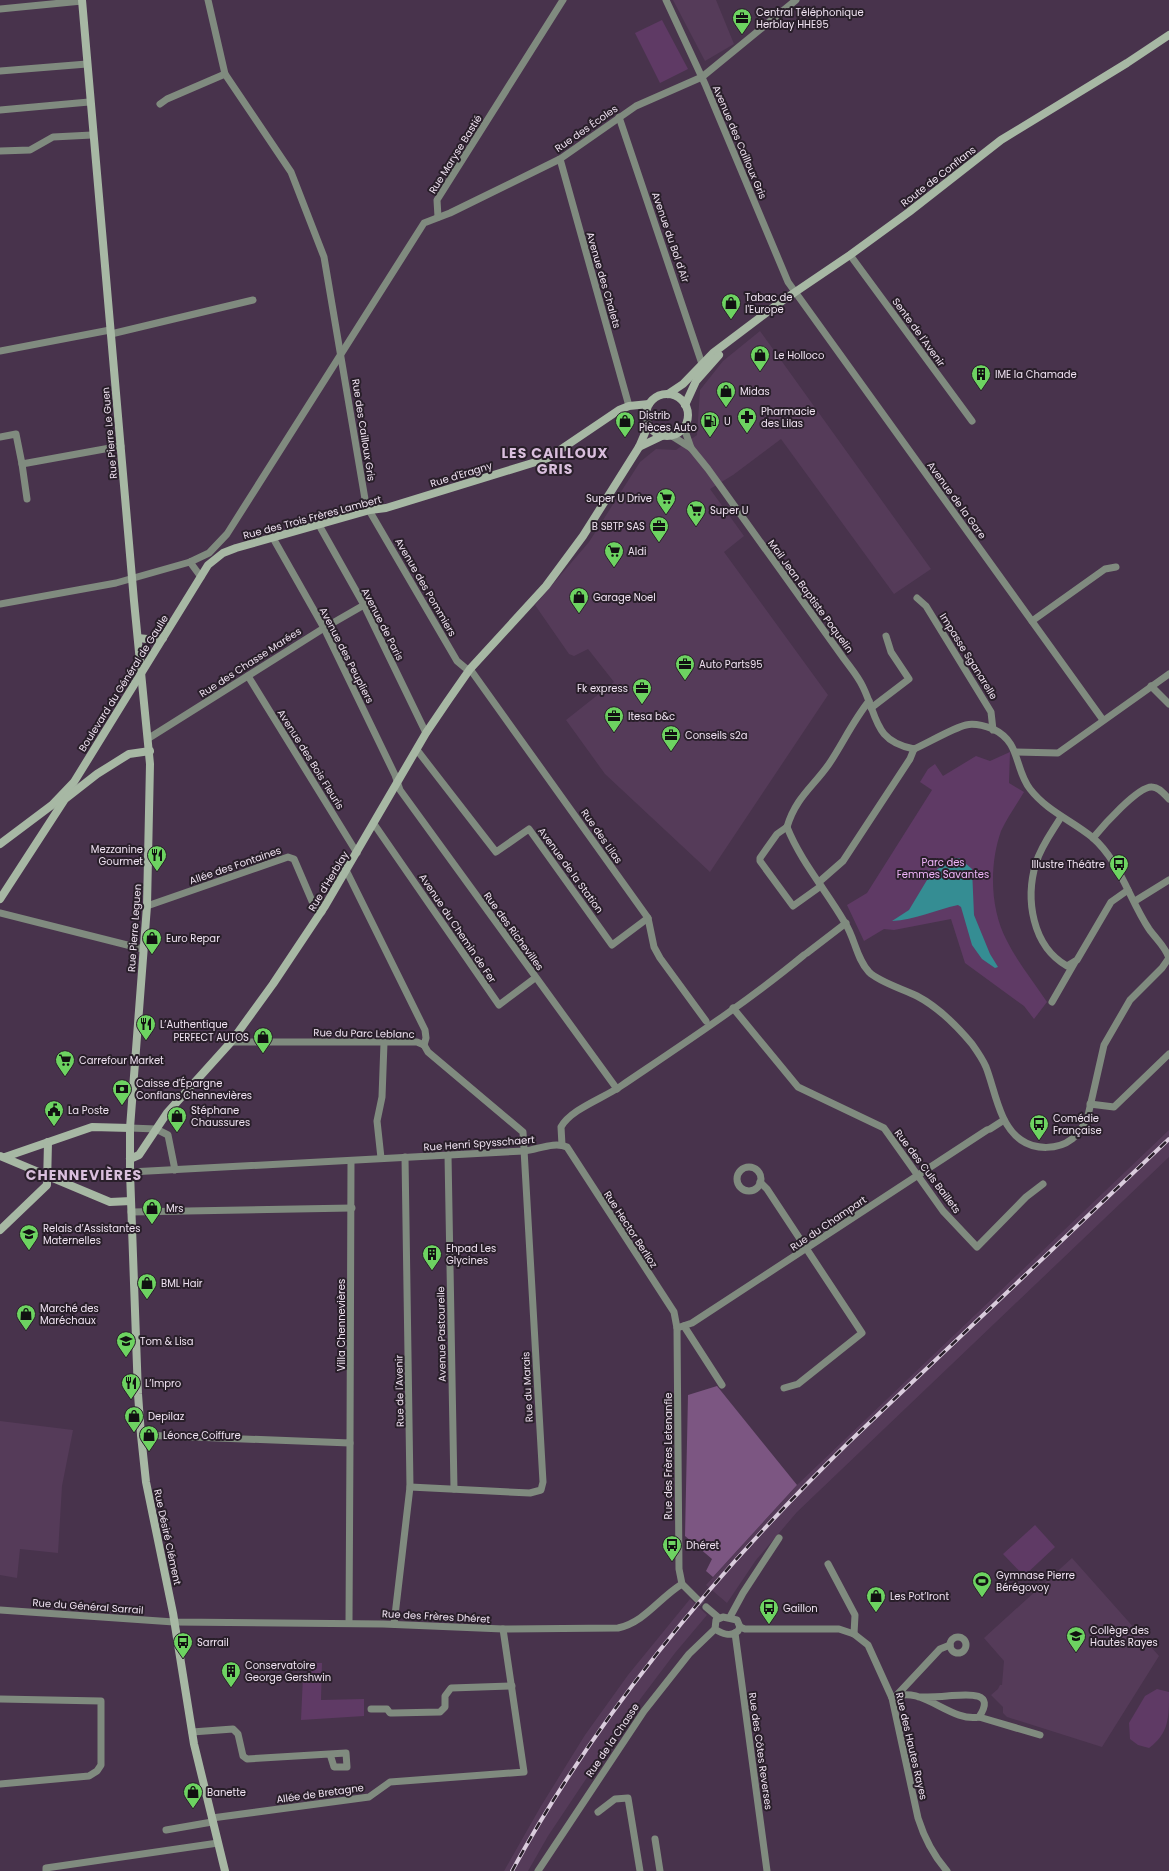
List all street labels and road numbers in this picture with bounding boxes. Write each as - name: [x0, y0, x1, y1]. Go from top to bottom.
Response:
- street label: Avenue des Cailloux Gris: [709, 83, 770, 201]
- street label: Rue des Écoles: [552, 101, 621, 156]
- street label: Rue Maryse Bastié: [425, 112, 486, 197]
- street label: Route de Conflans: [898, 142, 979, 211]
- street label: Avenue du Bol d'Air: [648, 190, 693, 285]
- street label: Avenue des Chalets: [583, 230, 624, 330]
- street label: Sente de l'Avenir: [888, 295, 949, 370]
- street label: Rue des Cailloux Gris: [348, 378, 379, 482]
- street label: Rue Pierre Le Guen: [98, 386, 121, 479]
- street label: Rue d'Eragny: [428, 458, 494, 491]
- street label: Avenue de la Gare: [923, 459, 990, 542]
- street label: Rue des Trois Frères Lambert: [241, 492, 383, 543]
- street label: Avenue des Pommiers: [391, 535, 460, 639]
- street label: Mail Jean Baptiste Poquelin: [764, 537, 857, 656]
- street label: Avenue de Paris: [358, 585, 407, 663]
- street label: Avenue des Peupliers: [316, 604, 377, 706]
- street label: Impasse Sganarelle: [936, 610, 1001, 702]
- street label: Boulevard du Général de Gaulle: [75, 612, 172, 755]
- street label: Rue des Chasse Marées: [196, 624, 304, 701]
- street label: Avenue des Bois Fleuris: [274, 706, 348, 812]
- street label: Rue des Lilas: [577, 806, 626, 867]
- street label: Avenue de la Station: [534, 824, 607, 916]
- street label: Allée des Fontaines: [187, 843, 283, 888]
- street label: Rue d'Herblay: [304, 848, 353, 914]
- street label: Avenue du Chemin de Fer: [415, 871, 500, 986]
- street label: Rue Pierre Leguen: [124, 883, 145, 973]
- street label: Rue des Richevilles: [480, 889, 547, 974]
- street label: Rue du Parc Leblanc: [313, 1025, 415, 1042]
- street label: Rue des Culs Baillets: [891, 1126, 964, 1217]
- street label: Rue Henri Spysschaert: [423, 1132, 535, 1155]
- street label: Rue Hector Berlioz: [600, 1188, 661, 1271]
- street label: Rue du Champart: [787, 1192, 870, 1255]
- street label: Villa Chennevières: [334, 1279, 349, 1371]
- street label: Avenue Pastourelle: [433, 1286, 450, 1382]
- street label: Rue du Marais: [518, 1351, 537, 1423]
- street label: Rue de l'Avenir: [391, 1355, 408, 1427]
- street label: Rue des Frères Letenanfle: [661, 1393, 676, 1519]
- street label: Rue Désiré Clément: [150, 1488, 185, 1587]
- street label: Rue du Général Sarrail: [32, 1595, 144, 1618]
- street label: Rue des Frères Dhéret: [382, 1606, 491, 1627]
- street label: Rue des Côtes Reverses: [745, 1691, 776, 1811]
- street label: Rue des Hautes Rayes: [892, 1691, 931, 1801]
- street label: Rue de la Chasse: [582, 1700, 643, 1780]
- street label: Allée de Bretagne: [275, 1780, 365, 1807]

